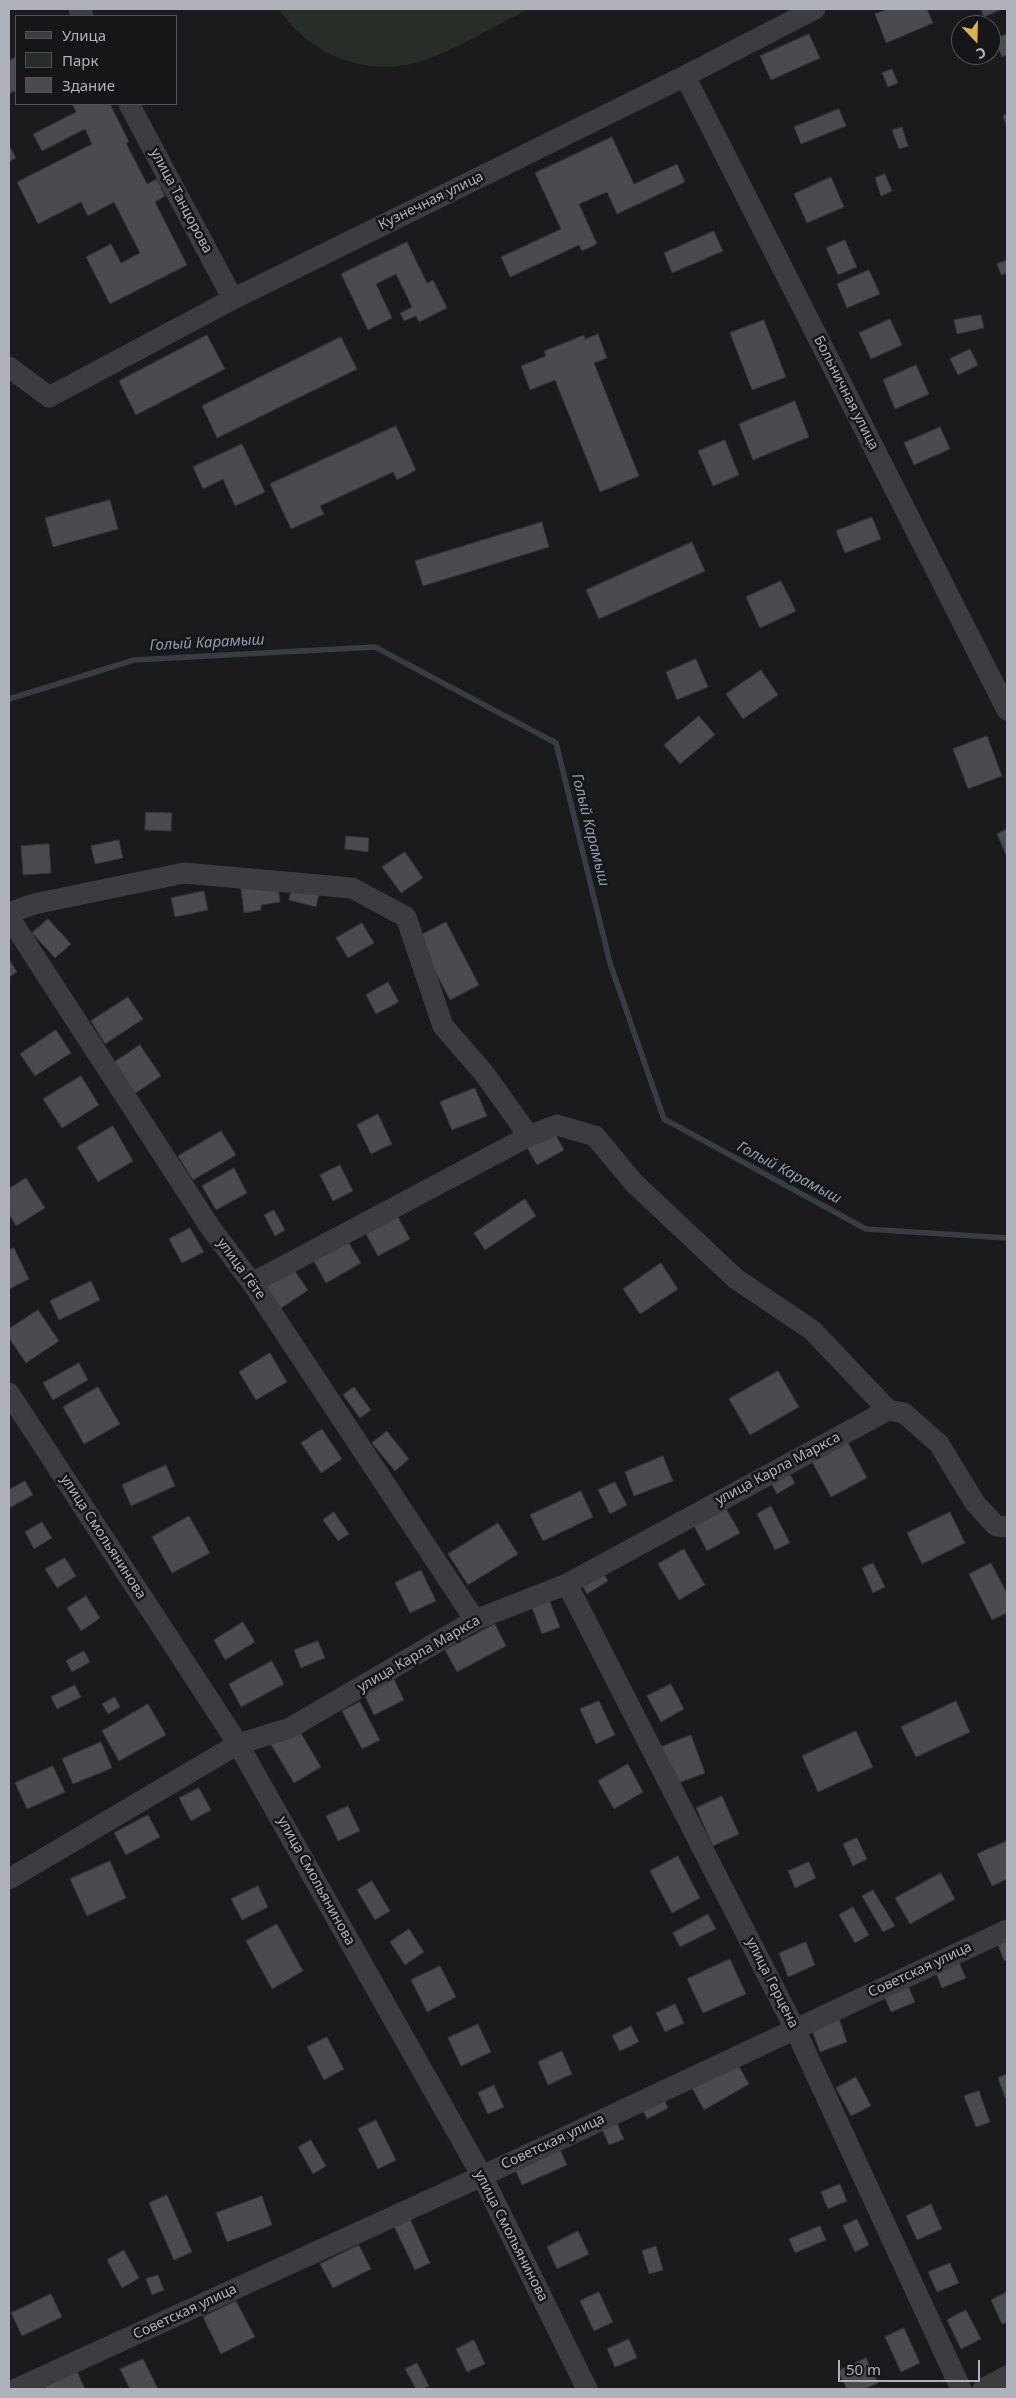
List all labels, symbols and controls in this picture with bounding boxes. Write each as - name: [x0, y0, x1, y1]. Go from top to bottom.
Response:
- legend: [15, 15, 178, 105]
- north arrow: [951, 15, 1001, 65]
- text: Улица: [62, 25, 106, 45]
- text: С: [974, 43, 989, 64]
- text: Парк: [62, 50, 98, 70]
- text: Здание: [62, 75, 115, 95]
- street label: улица Танцорова: [146, 146, 216, 256]
- street label: Кузнечная улица: [376, 168, 486, 234]
- street label: Больничная улица: [810, 333, 882, 453]
- water label: Голый Карамыш: [149, 631, 265, 655]
- water label: Голый Карамыш: [567, 772, 613, 888]
- water label: Голый Карамыш: [734, 1138, 844, 1208]
- street label: улица Гёте: [213, 1235, 269, 1303]
- street label: улица Карла Маркса: [713, 1429, 843, 1509]
- street label: улица Смольянинова: [56, 1472, 150, 1602]
- street label: улица Карла Маркса: [355, 1612, 483, 1696]
- street label: улица Смольянинова: [274, 1814, 358, 1948]
- street label: улица Герцена: [742, 1935, 802, 2031]
- street label: Советская улица: [866, 1939, 974, 2001]
- street label: Советская улица: [499, 2111, 607, 2173]
- street label: улица Смольянинова: [471, 2168, 551, 2304]
- street label: Советская улица: [131, 2281, 239, 2343]
- scale bar: [841, 2350, 984, 2382]
- text: 50 m: [846, 2359, 881, 2379]

